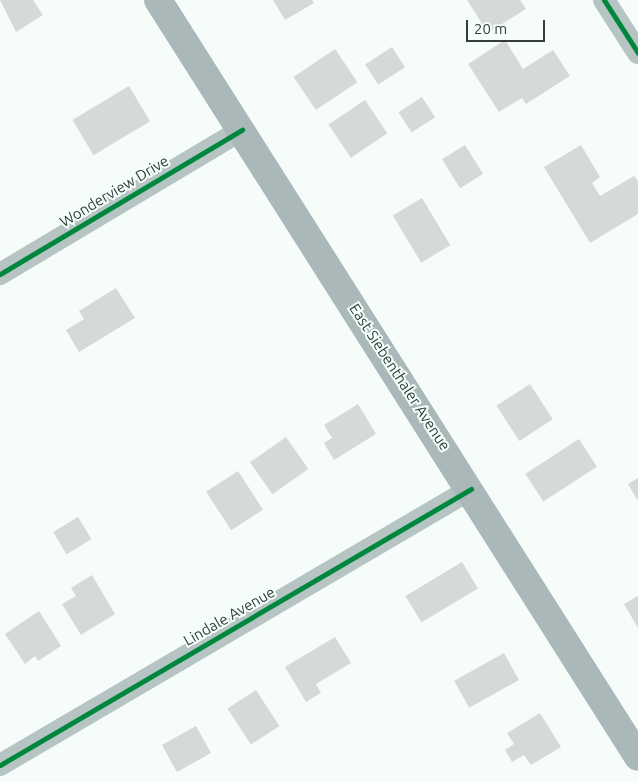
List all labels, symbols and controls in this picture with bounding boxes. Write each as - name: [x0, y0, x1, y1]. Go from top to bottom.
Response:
- scale bar: [468, 10, 547, 42]
- text: 20 m: [474, 20, 507, 37]
- street label: Wonderview Drive: [56, 151, 172, 231]
- street label: East Siebenthaler Avenue: [346, 300, 454, 454]
- street label: Lindale Avenue: [180, 583, 278, 649]

